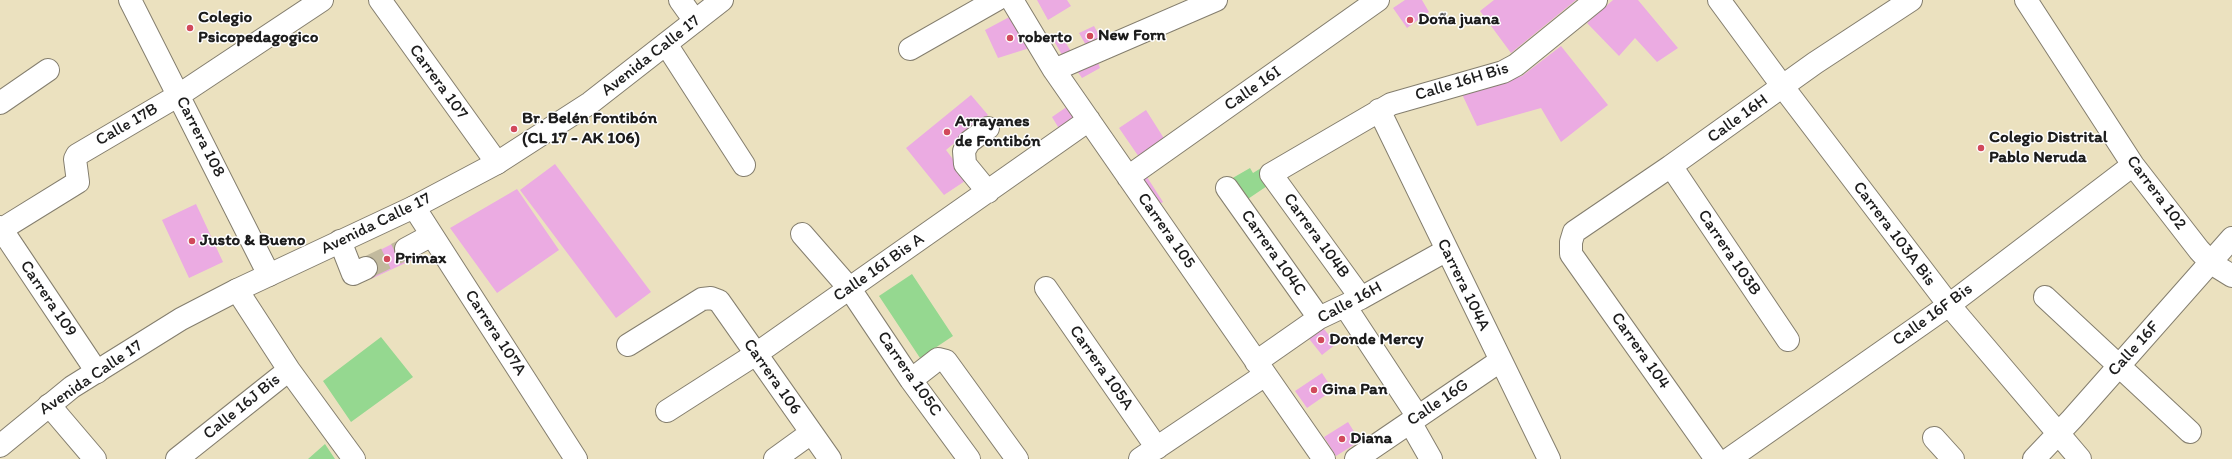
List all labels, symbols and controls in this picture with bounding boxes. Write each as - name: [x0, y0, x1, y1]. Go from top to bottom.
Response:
- place label: Colegio Psicopedagogico: [198, 8, 318, 48]
- place label: Doña juana: [1418, 10, 1500, 30]
- street label: Avenida Calle 17: [598, 11, 704, 101]
- marker: Doña juana: [1405, 15, 1415, 25]
- marker: Colegio Psicopedagogico: [185, 23, 195, 33]
- place label: New Forn: [1098, 26, 1166, 46]
- place label: roberto: [1018, 28, 1072, 48]
- marker: New Forn: [1085, 31, 1095, 41]
- marker: roberto: [1005, 33, 1015, 43]
- street label: Carrera 107: [404, 41, 472, 123]
- street label: Calle 16H Bis: [1413, 58, 1511, 106]
- street label: Calle 16I: [1221, 62, 1285, 116]
- street label: Calle 16H: [1704, 90, 1772, 148]
- street label: Carrera 108: [171, 93, 229, 181]
- street label: Calle 17B: [92, 99, 162, 151]
- place label: Br. Belén Fontibón (CL 17 - AK 106): [522, 109, 657, 149]
- place label: Arrayanes de Fontibón: [955, 112, 1041, 152]
- marker: Br. Belén Fontibón (CL 17 - AK 106): [509, 124, 519, 134]
- marker: Arrayanes de Fontibón: [942, 127, 952, 137]
- place label: Colegio Distrital Pablo Neruda: [1989, 128, 2108, 168]
- marker: Colegio Distrital Pablo Neruda: [1976, 143, 1986, 153]
- street label: Carrera 102: [2121, 152, 2191, 234]
- street label: Carrera 103A Bis: [1848, 178, 1940, 290]
- street label: Avenida Calle 17: [318, 189, 434, 259]
- street label: Carrera 105: [1132, 189, 1200, 273]
- street label: Carrera 104B: [1278, 190, 1354, 282]
- street label: Carrera 104C: [1236, 206, 1310, 300]
- street label: Carrera 103B: [1693, 206, 1765, 300]
- street label: Calle 16I Bis A: [830, 229, 928, 307]
- place label: Justo & Bueno: [200, 231, 305, 251]
- marker: Justo & Bueno: [187, 236, 197, 246]
- street label: Carrera 104A: [1432, 236, 1494, 334]
- place label: Primax: [395, 249, 446, 269]
- marker: Primax: [382, 254, 392, 264]
- street label: Carrera 109: [15, 257, 81, 341]
- street label: Calle 16H: [1314, 278, 1386, 328]
- street label: Calle 16F Bis: [1889, 279, 1977, 351]
- street label: Carrera 107A: [460, 286, 530, 380]
- street label: Carrera 104: [1606, 309, 1674, 393]
- street label: Calle 16F: [2104, 317, 2164, 381]
- street label: Carrera 105A: [1064, 322, 1138, 414]
- street label: Carrera 105C: [872, 328, 946, 420]
- place label: Donde Mercy: [1329, 330, 1424, 350]
- street label: Carrera 106: [738, 335, 806, 419]
- marker: Donde Mercy: [1316, 335, 1326, 345]
- street label: Avenida Calle 17: [36, 336, 146, 420]
- street label: Calle 16J Bis: [199, 370, 285, 444]
- street label: Calle 16G: [1403, 375, 1473, 431]
- place label: Gina Pan: [1322, 380, 1388, 400]
- marker: Gina Pan: [1309, 385, 1319, 395]
- place label: Diana: [1350, 429, 1392, 449]
- marker: Diana: [1337, 434, 1347, 444]

